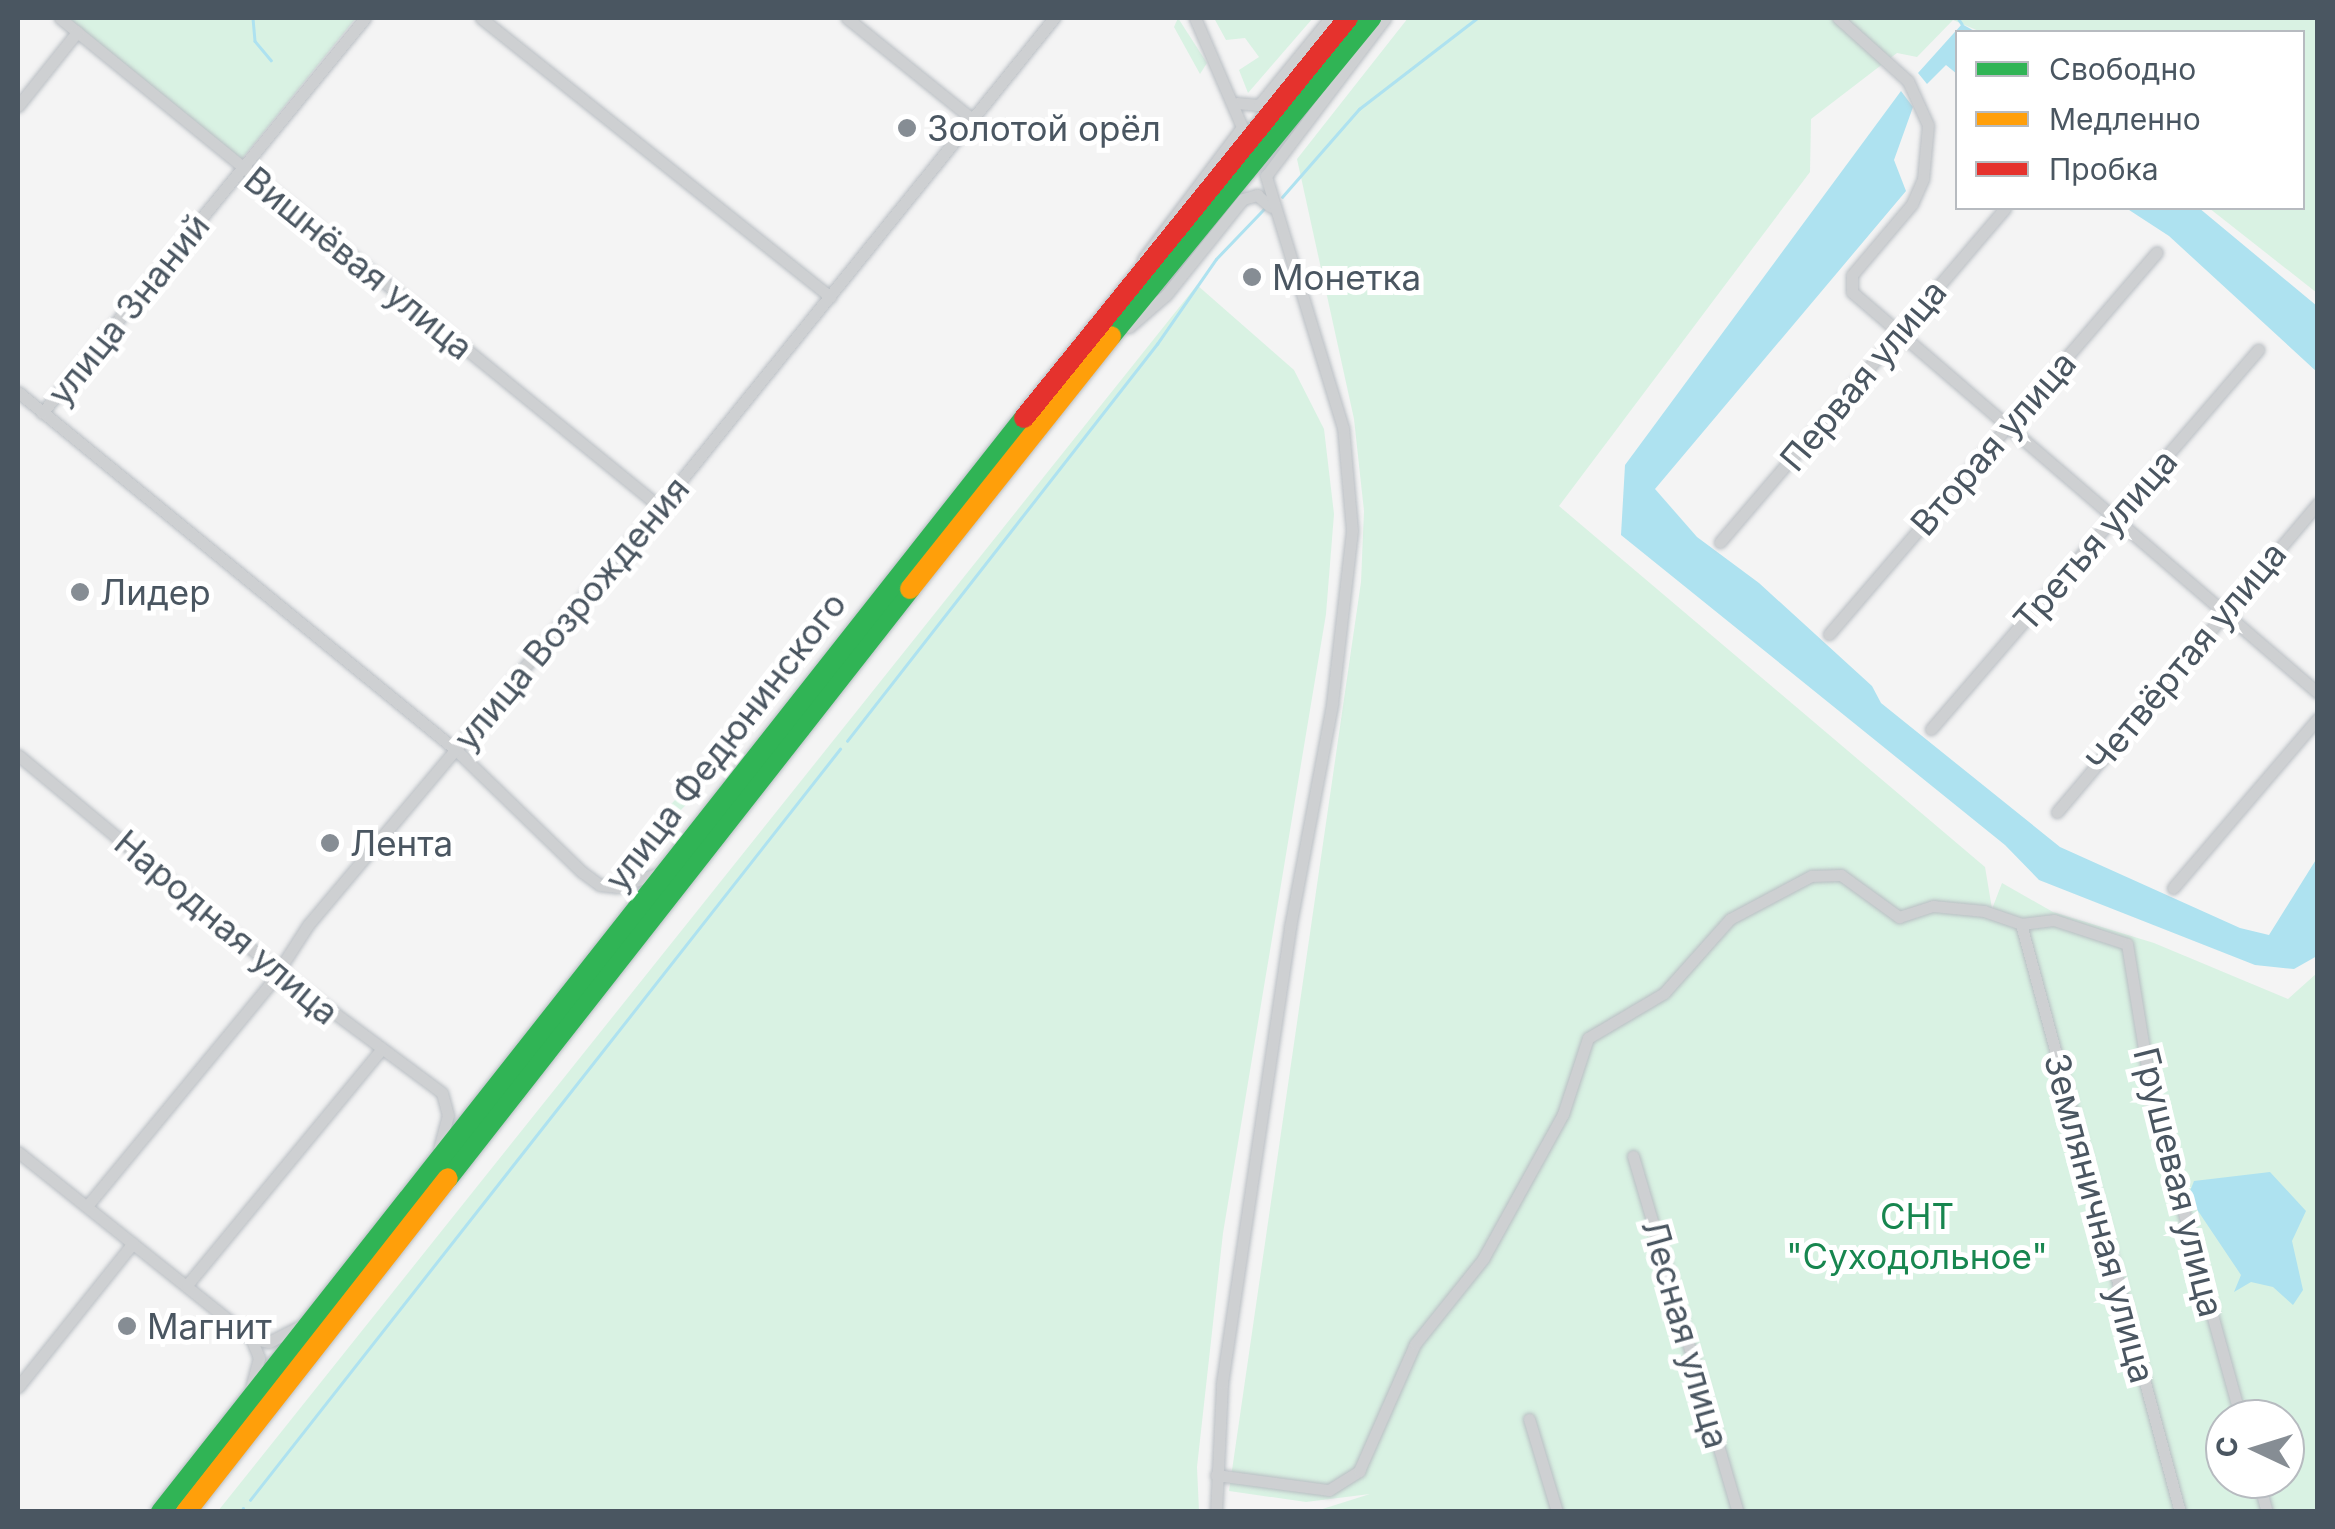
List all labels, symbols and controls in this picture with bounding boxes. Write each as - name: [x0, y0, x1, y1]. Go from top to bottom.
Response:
- legend: [1955, 30, 2305, 210]
- text: Свободно: [2049, 51, 2196, 87]
- text: Медленно: [2049, 101, 2201, 137]
- place label: Золотой орёл: [927, 107, 1161, 149]
- marker: Золотой орёл: [896, 117, 918, 139]
- text: Пробка: [2049, 151, 2159, 187]
- street label: Вишнёвая улица: [236, 158, 482, 368]
- street label: улица Знаний: [38, 205, 218, 413]
- place label: Монетка: [1272, 256, 1421, 298]
- marker: Монетка: [1241, 266, 1263, 288]
- street label: Первая улица: [1771, 271, 1955, 479]
- street label: Вторая улица: [1902, 343, 2084, 543]
- street label: Третья улица: [2005, 440, 2185, 640]
- street label: улица Возрождения: [444, 468, 698, 758]
- street label: Четвёртая улица: [2077, 533, 2295, 781]
- place label: Лидер: [100, 571, 211, 613]
- marker: Лидер: [69, 581, 91, 603]
- street label: улица Федюнинского: [595, 583, 855, 899]
- street label: Народная улица: [107, 821, 347, 1033]
- place label: Лента: [350, 822, 453, 864]
- marker: Лента: [319, 832, 341, 854]
- street label: Грушевая улица: [2125, 1043, 2233, 1321]
- street label: Земляничная улица: [2036, 1049, 2164, 1387]
- park label: СНТ "Суходольное": [1786, 1195, 2048, 1277]
- street label: Лесная улица: [1633, 1215, 1739, 1453]
- place label: Магнит: [147, 1305, 272, 1347]
- marker: Магнит: [116, 1315, 138, 1337]
- north arrow: [2205, 1399, 2305, 1499]
- text: С: [2209, 1436, 2245, 1459]

